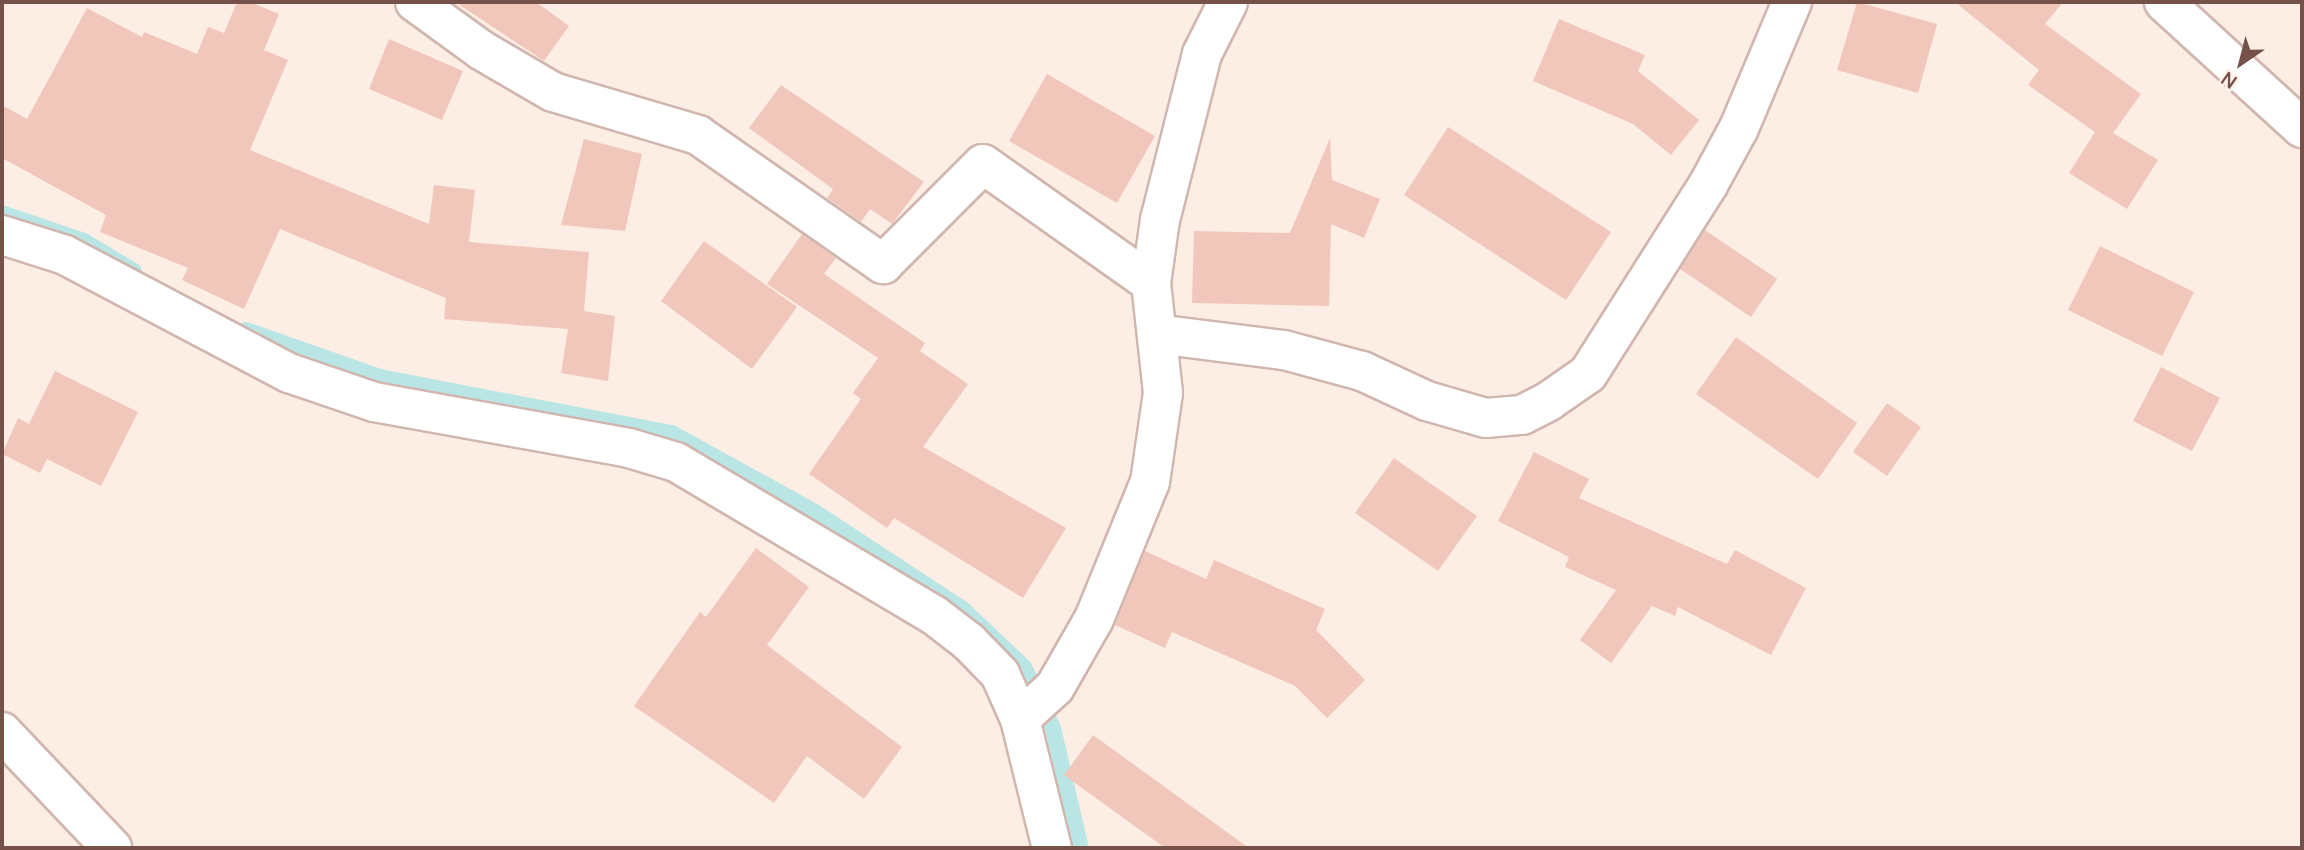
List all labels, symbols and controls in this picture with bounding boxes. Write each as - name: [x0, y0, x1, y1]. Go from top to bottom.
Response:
- north arrow: [2206, 28, 2276, 98]
- text: N: [2216, 66, 2242, 95]

